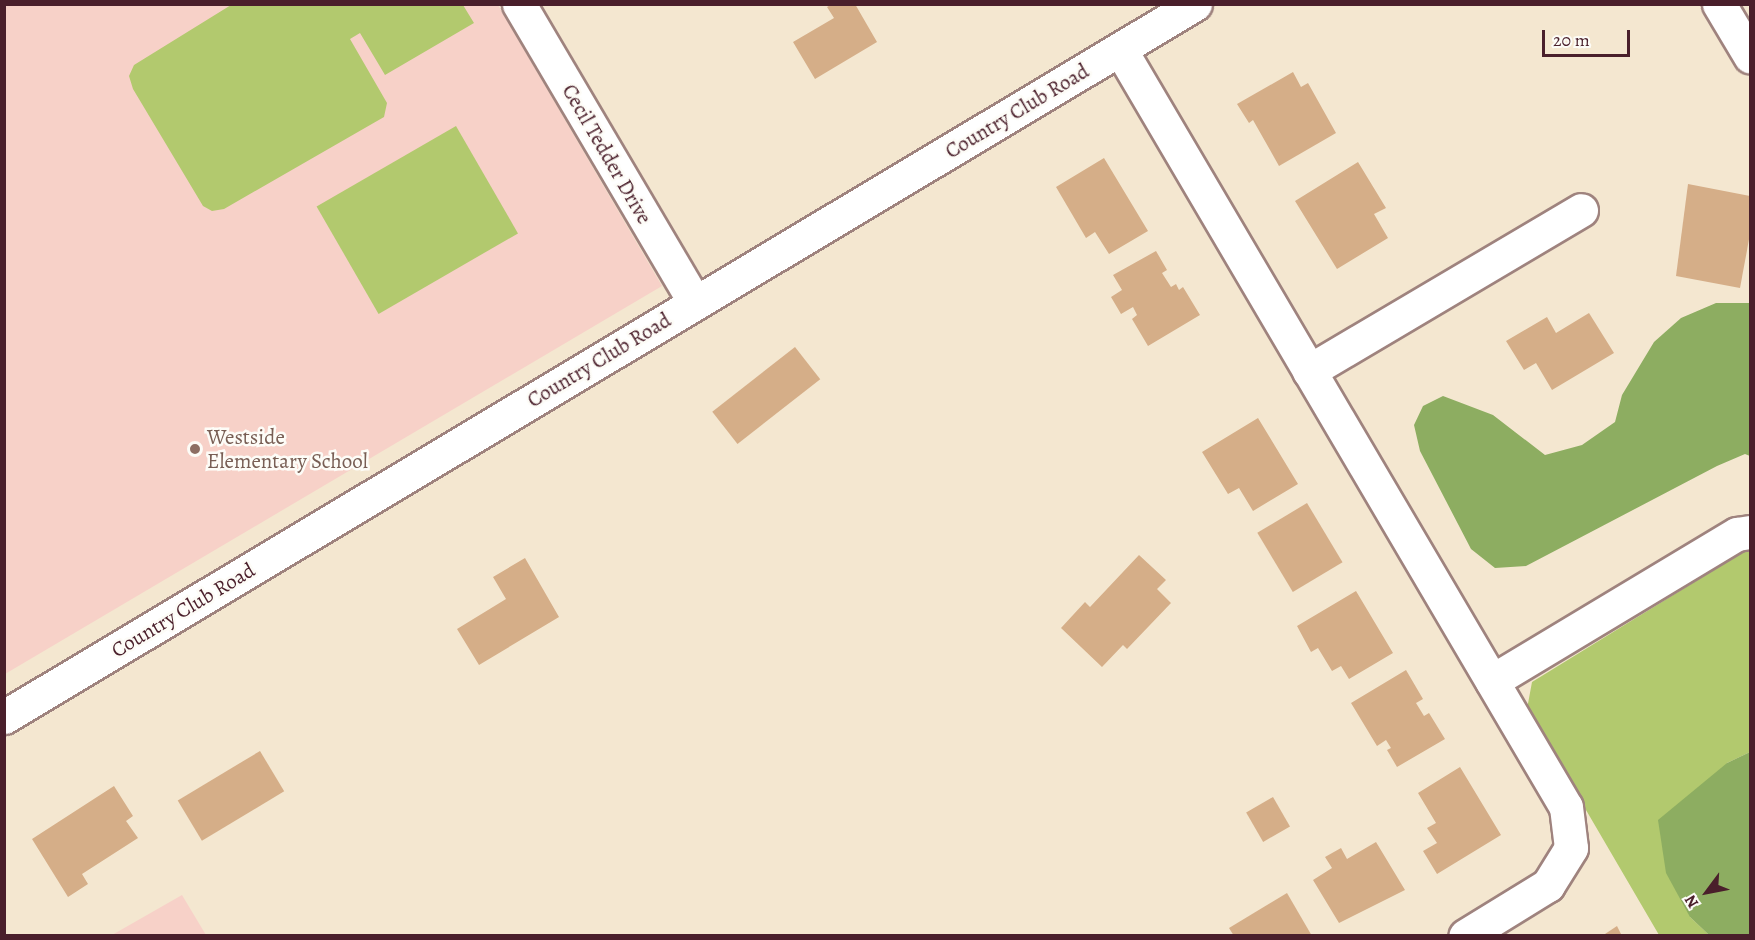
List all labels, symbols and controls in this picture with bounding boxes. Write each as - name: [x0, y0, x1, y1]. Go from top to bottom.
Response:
- scale bar: [1545, 18, 1634, 56]
- text: 20 m: [1553, 28, 1590, 52]
- street label: Country Club Road: [941, 58, 1093, 164]
- street label: Cecil Tedder Drive: [557, 80, 657, 228]
- street label: Country Club Road: [523, 307, 675, 413]
- place label: Westside Elementary School: [207, 424, 368, 474]
- marker: Westside Elementary School: [188, 442, 202, 456]
- street label: Country Club Road: [107, 557, 259, 663]
- north arrow: [1677, 862, 1737, 922]
- text: N: [1679, 891, 1704, 912]

